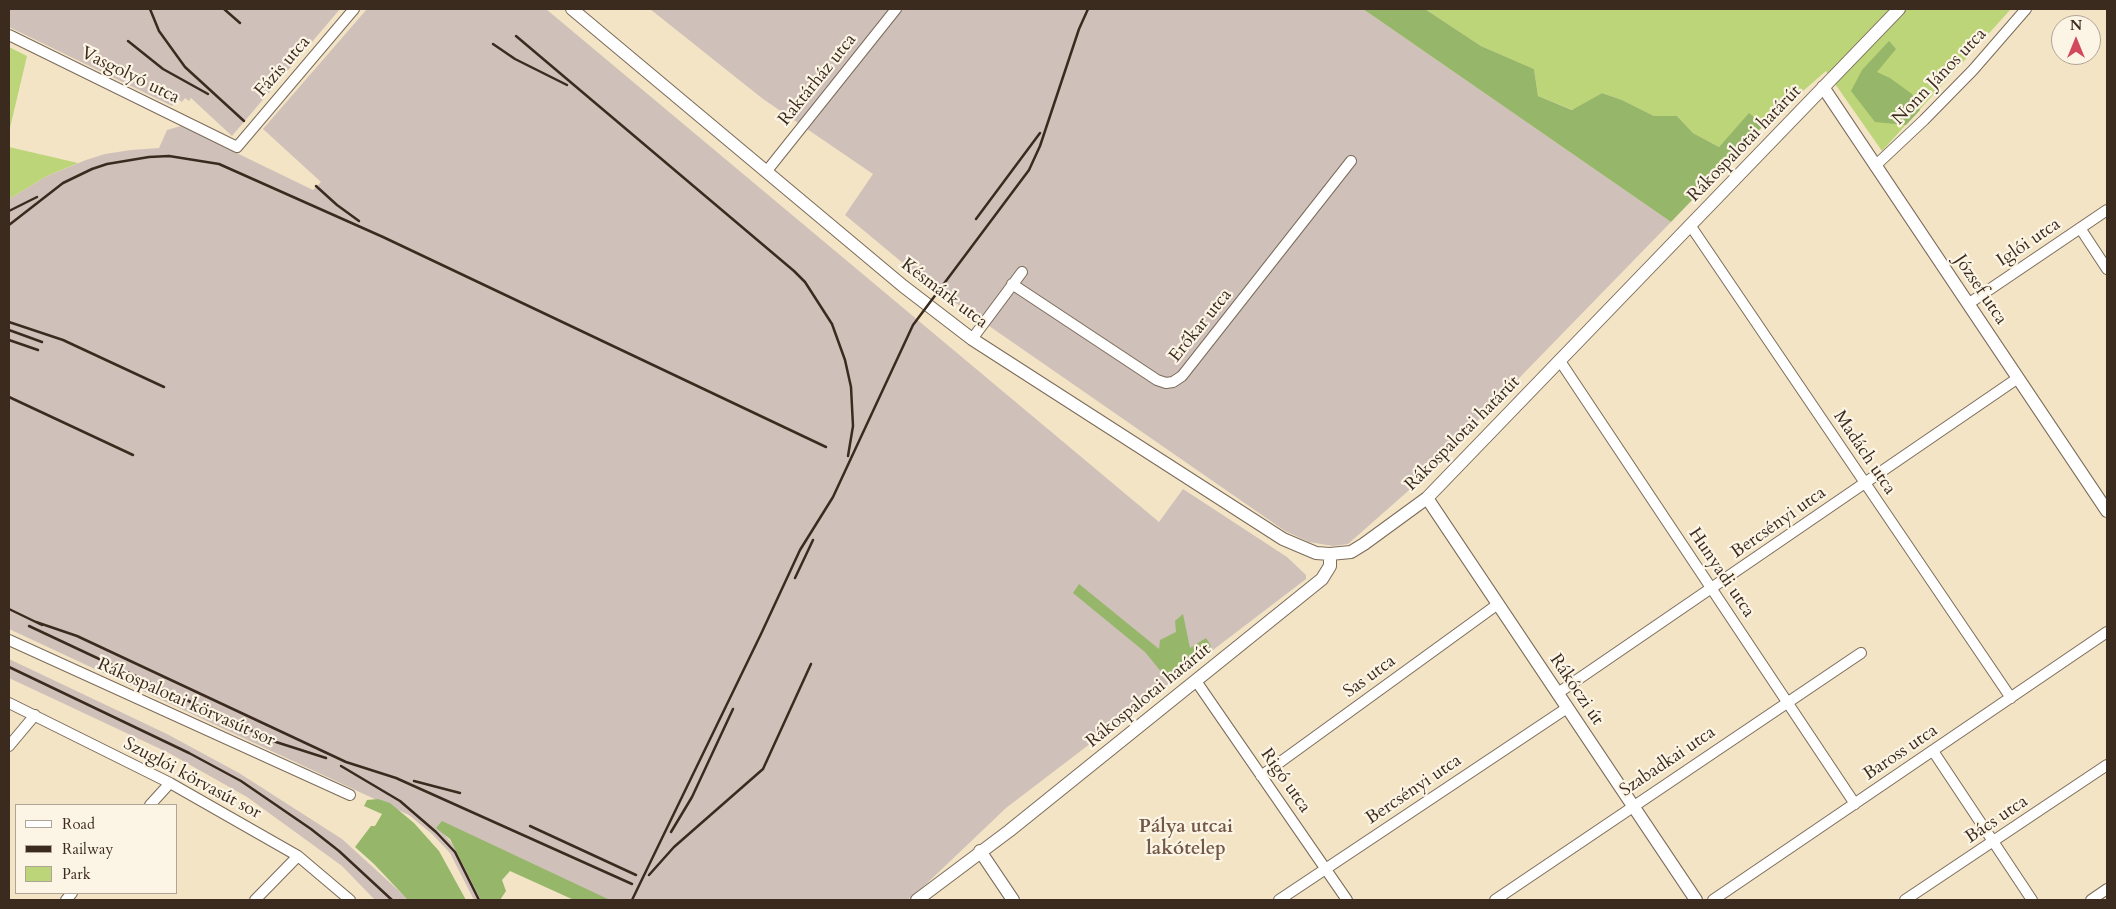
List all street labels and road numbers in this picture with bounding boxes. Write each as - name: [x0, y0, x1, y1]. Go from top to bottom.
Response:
- street label: Nonn János utca: [1888, 24, 1992, 130]
- street label: Raktárház utca: [774, 30, 862, 130]
- street label: Fázis utca: [251, 32, 315, 102]
- street label: Vasgolyó utca: [77, 43, 183, 109]
- street label: Rákospalotai határút: [1684, 81, 1806, 207]
- street label: Iglói utca: [1993, 214, 2065, 272]
- street label: József utca: [1949, 251, 2011, 329]
- street label: Késmárk utca: [896, 254, 992, 334]
- street label: Erőkar utca: [1165, 285, 1237, 367]
- street label: Rákospalotai határút: [1401, 372, 1525, 496]
- street label: Madách utca: [1828, 407, 1900, 499]
- street label: Bercsényi utca: [1728, 482, 1830, 564]
- street label: Hunyadi utca: [1683, 524, 1759, 622]
- street label: Rákospalotai határút: [1082, 639, 1216, 753]
- street label: Rákóczi út: [1544, 650, 1608, 730]
- street label: Sas utca: [1340, 651, 1400, 703]
- street label: Rákospalotai körvasút sor: [94, 654, 278, 752]
- street label: Baross utca: [1860, 720, 1942, 786]
- street label: Szabadkai utca: [1616, 722, 1720, 802]
- street label: Szuglói körvasút sor: [119, 734, 265, 824]
- street label: Rigó utca: [1255, 745, 1315, 817]
- street label: Bercsényi utca: [1362, 750, 1466, 830]
- street label: Bács utca: [1962, 791, 2032, 849]

